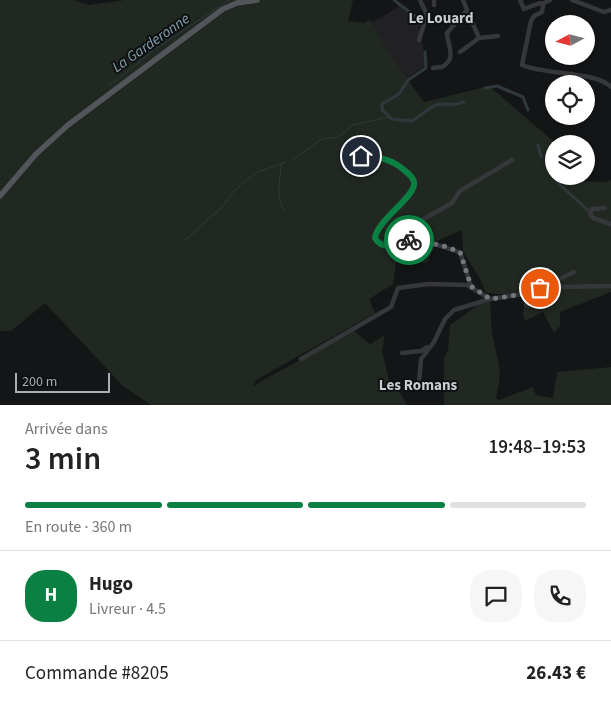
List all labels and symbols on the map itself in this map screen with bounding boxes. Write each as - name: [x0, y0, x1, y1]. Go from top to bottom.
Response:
- water label: La Garderonne: [108, 8, 194, 78]
- district label: Le Louard: [408, 8, 474, 29]
- north arrow: [545, 15, 595, 65]
- pin: [340, 135, 382, 177]
- courier: [384, 215, 434, 265]
- pin: [519, 267, 561, 309]
- scale bar: [15, 370, 110, 393]
- district label: Les Romans: [379, 375, 458, 396]

